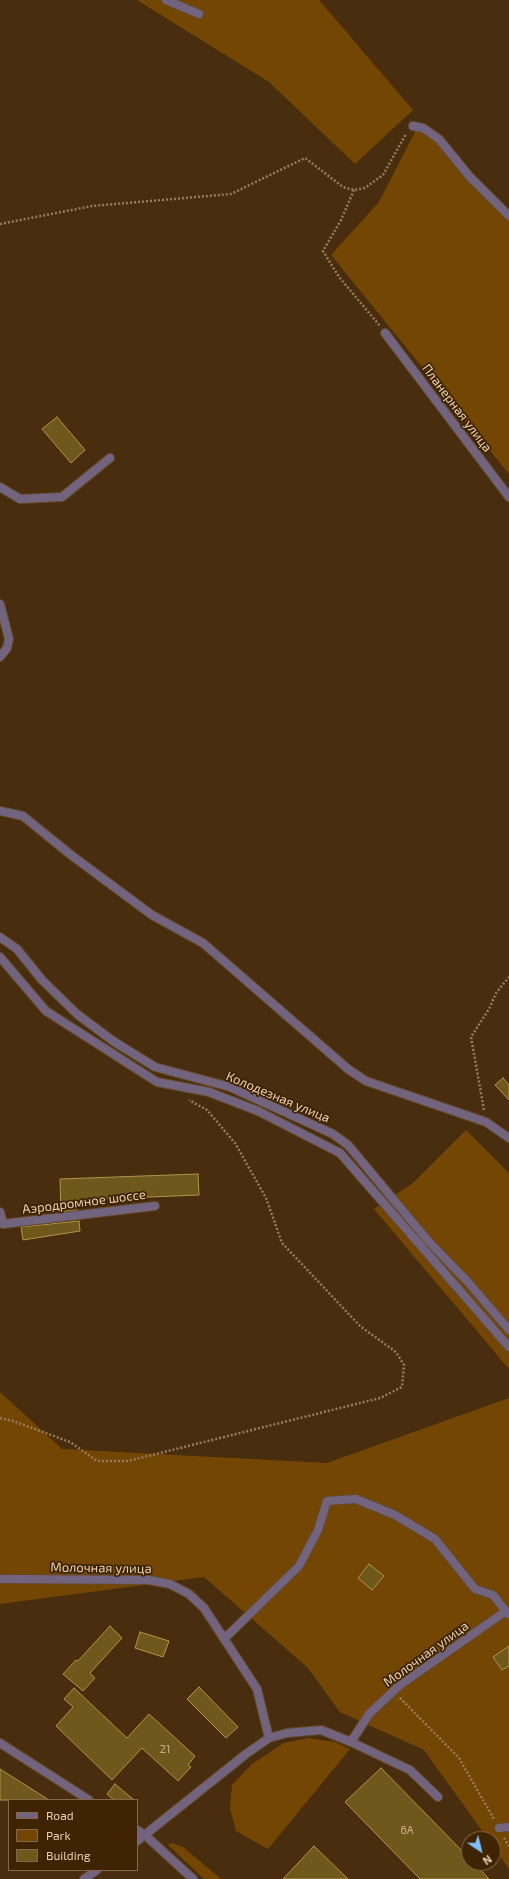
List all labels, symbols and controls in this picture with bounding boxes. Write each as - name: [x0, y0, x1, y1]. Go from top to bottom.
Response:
- street label: Планерная улица: [419, 361, 495, 455]
- street label: Колодезная улица: [224, 1068, 332, 1126]
- street label: Аэродромное шоссе: [21, 1187, 147, 1217]
- street label: Молочная улица: [50, 1559, 152, 1577]
- street label: Молочная улица: [380, 1618, 472, 1690]
- house number: 21: [160, 1742, 170, 1756]
- legend: [8, 1799, 138, 1871]
- text: Road: [46, 1808, 74, 1822]
- house number: 6А: [400, 1823, 414, 1837]
- text: Park: [46, 1828, 71, 1842]
- north arrow: [461, 1831, 501, 1871]
- text: Building: [46, 1848, 90, 1862]
- text: N: [481, 1853, 495, 1868]

